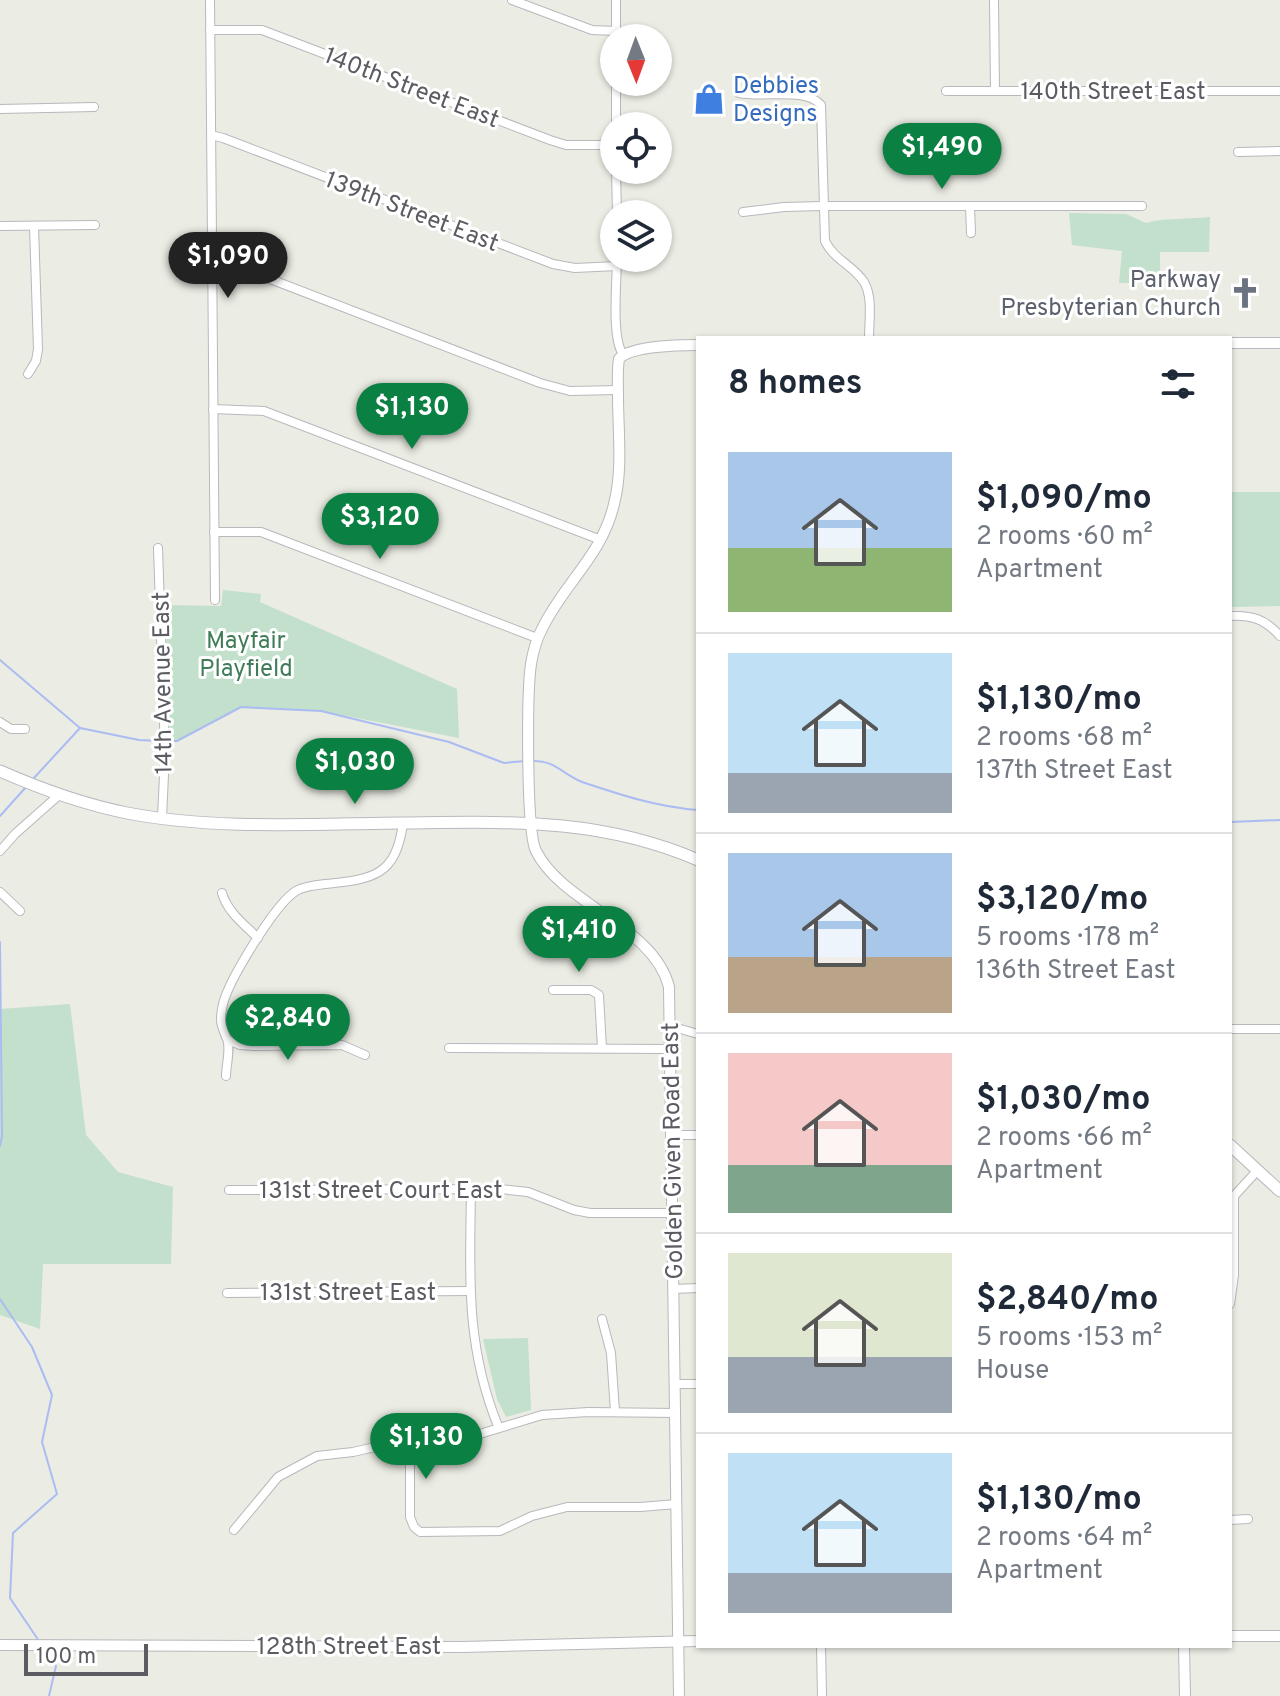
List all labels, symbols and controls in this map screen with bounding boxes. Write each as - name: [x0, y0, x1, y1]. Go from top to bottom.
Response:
- north arrow: [600, 24, 672, 96]
- map controls: [600, 24, 672, 272]
- street label: 140th Street East: [319, 42, 503, 136]
- place label: Debbies Designs: [733, 72, 819, 130]
- street label: 140th Street East: [1020, 78, 1206, 108]
- shop icon: Debbies Designs: [692, 82, 726, 116]
- button: locate: [600, 112, 672, 184]
- pin: $1,490: [877, 123, 1007, 191]
- text: $1,490: [901, 132, 983, 165]
- street label: 139th Street East: [320, 166, 502, 260]
- button: layers: [600, 200, 672, 272]
- pin: $1,090: [163, 232, 293, 300]
- text: $1,090: [186, 241, 270, 274]
- place label: Parkway Presbyterian Church: [1001, 266, 1221, 324]
- church icon: Parkway Presbyterian Church: [1228, 276, 1262, 310]
- icon: filters: [1156, 362, 1200, 406]
- text: 8 homes: [728, 363, 862, 406]
- pin: $1,130: [347, 383, 477, 451]
- text: $1,130: [374, 392, 450, 425]
- text: $1,090/mo: [976, 478, 1152, 521]
- icon: home: [792, 484, 888, 580]
- pin: $3,120: [315, 493, 445, 561]
- text: $3,120: [340, 502, 420, 535]
- text: 2 rooms · 60 m²: [976, 521, 1153, 554]
- text: Apartment: [976, 554, 1103, 587]
- street label: 14th Avenue East: [147, 591, 181, 775]
- park label: Mayfair Playfield: [199, 627, 293, 685]
- text: $1,130/mo: [976, 679, 1142, 722]
- icon: home: [792, 685, 888, 781]
- text: 2 rooms · 68 m²: [976, 722, 1152, 755]
- pin: $1,030: [290, 738, 420, 806]
- text: $1,030: [314, 747, 396, 780]
- text: 137th Street East: [976, 755, 1173, 788]
- text: $3,120/mo: [976, 879, 1148, 922]
- icon: home: [792, 885, 888, 981]
- pin: $1,410: [514, 906, 644, 974]
- text: $1,410: [540, 915, 618, 948]
- text: 5 rooms · 178 m²: [976, 922, 1159, 955]
- text: 136th Street East: [976, 955, 1176, 988]
- pin: $2,840: [223, 994, 353, 1062]
- text: $2,840: [244, 1003, 332, 1036]
- street label: Golden Given Road East: [657, 1022, 691, 1280]
- text: $1,030/mo: [976, 1079, 1151, 1122]
- icon: home: [792, 1085, 888, 1181]
- text: 2 rooms · 66 m²: [976, 1122, 1152, 1155]
- text: Apartment: [976, 1155, 1103, 1188]
- street label: 131st Street Court East: [259, 1177, 503, 1207]
- street label: 131st Street East: [260, 1279, 436, 1309]
- text: $2,840/mo: [976, 1279, 1158, 1322]
- icon: home: [792, 1285, 888, 1381]
- text: 5 rooms · 153 m²: [976, 1322, 1163, 1355]
- text: House: [976, 1355, 1049, 1388]
- pin: $1,130: [361, 1413, 491, 1481]
- text: $1,130: [388, 1422, 464, 1455]
- text: $1,130/mo: [976, 1479, 1142, 1522]
- icon: home: [792, 1485, 888, 1581]
- text: 2 rooms · 64 m²: [976, 1522, 1152, 1555]
- text: Apartment: [976, 1555, 1103, 1588]
- street label: 128th Street East: [257, 1633, 441, 1663]
- scale bar: [24, 1640, 148, 1676]
- text: 100 m: [36, 1644, 96, 1671]

